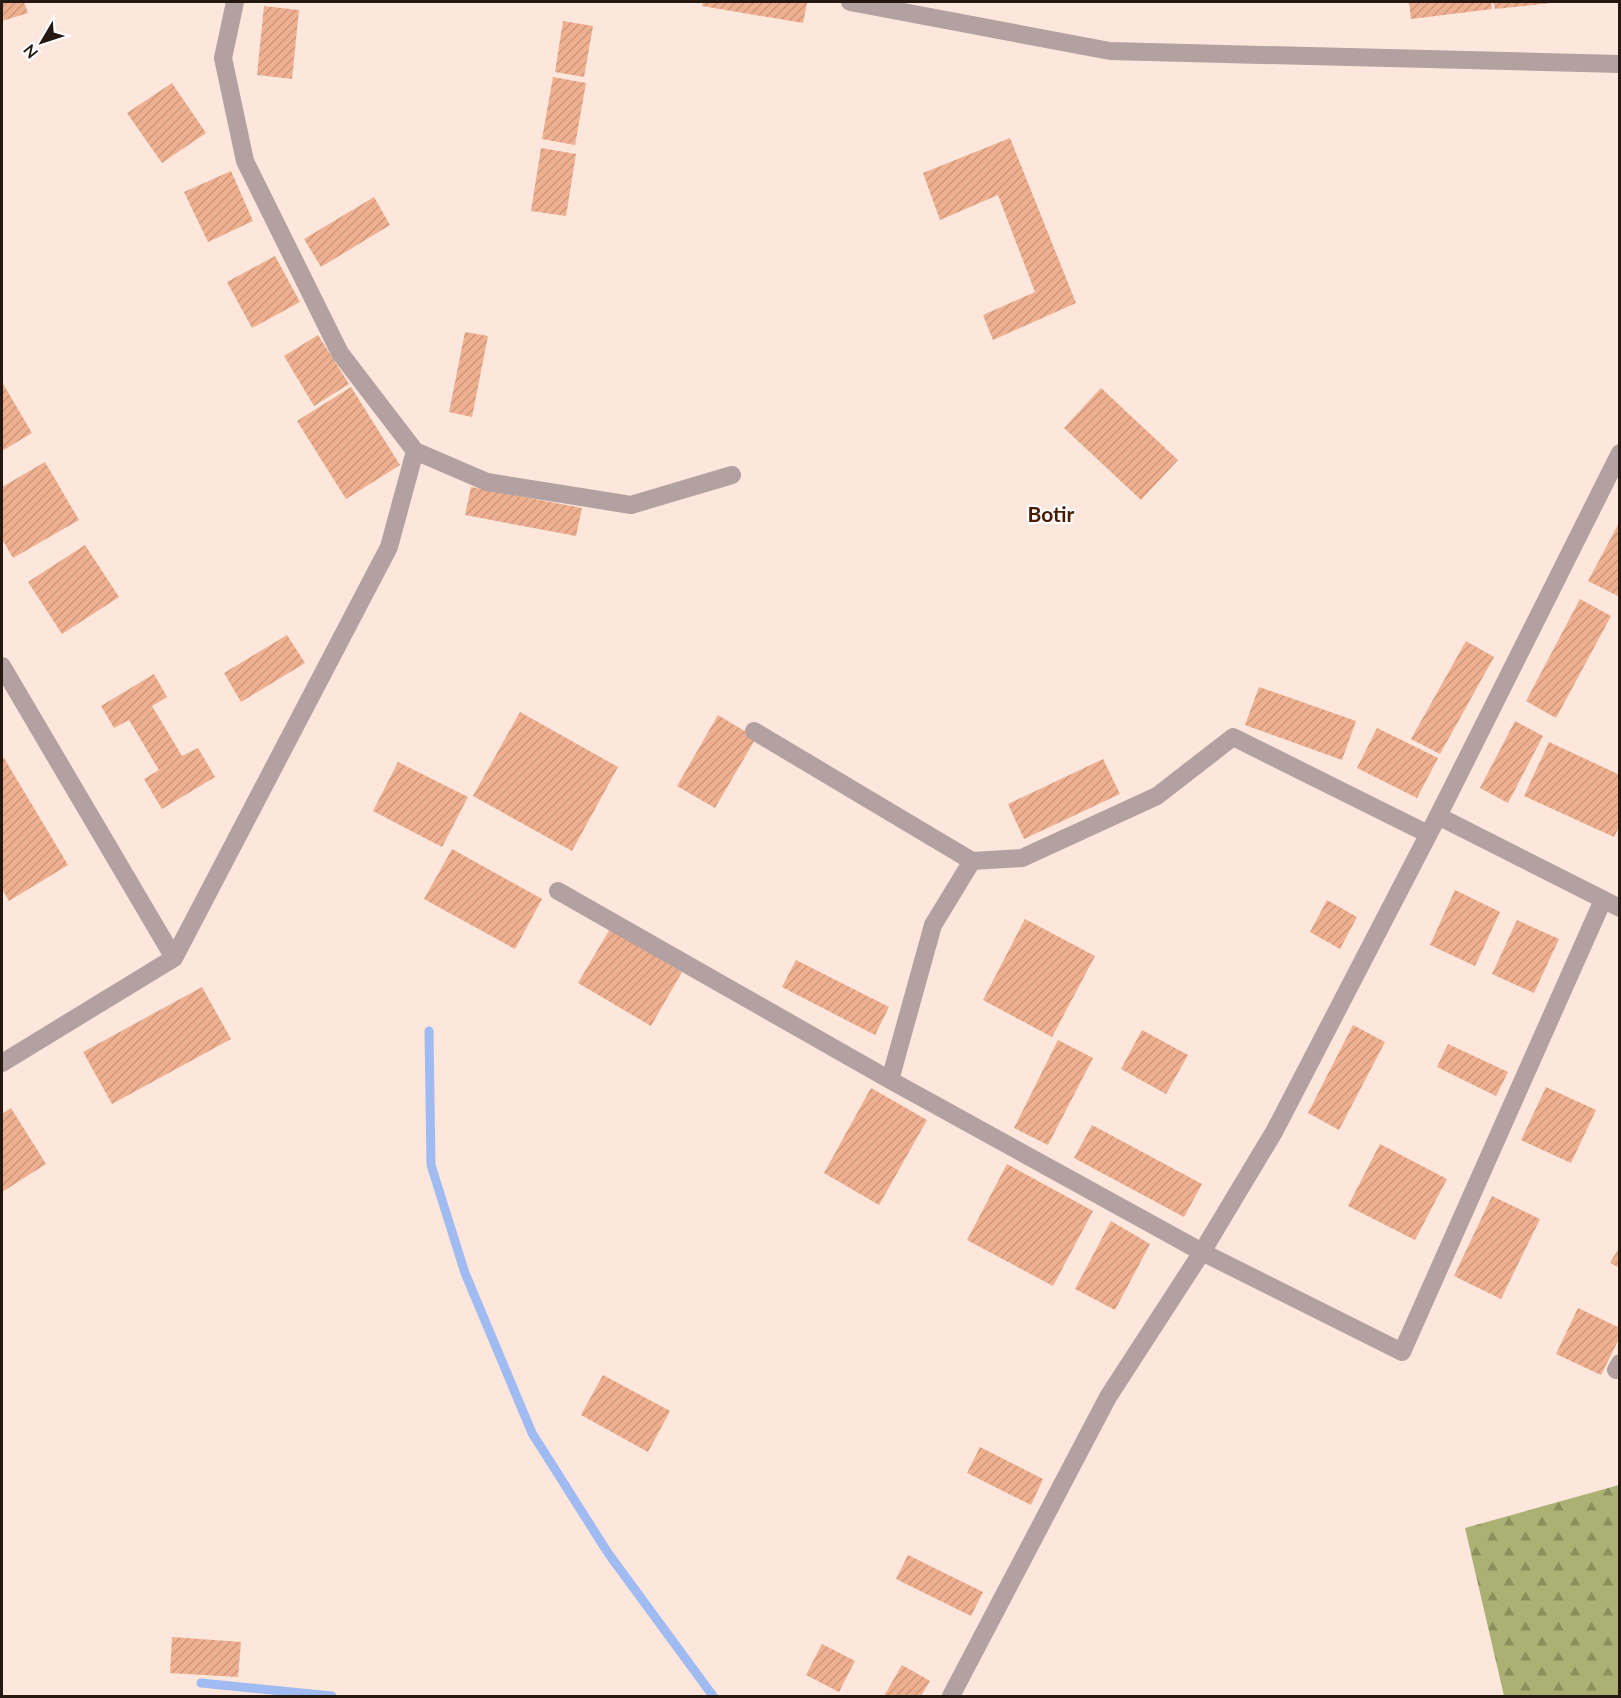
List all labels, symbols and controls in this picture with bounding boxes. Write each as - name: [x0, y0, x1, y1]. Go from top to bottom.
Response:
- north arrow: [12, 12, 72, 72]
- text: N: [19, 41, 41, 63]
- district label: Botir: [1028, 501, 1075, 526]

